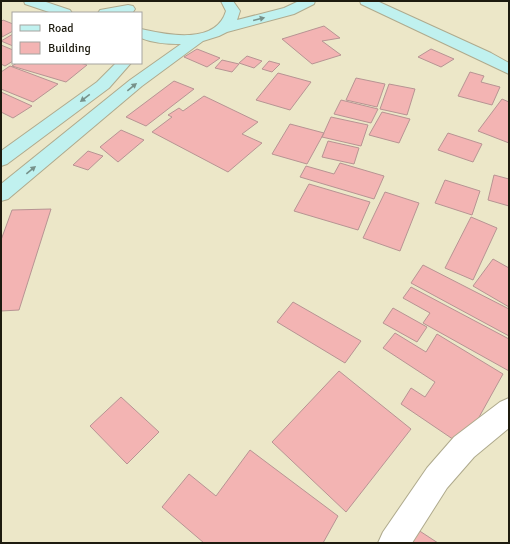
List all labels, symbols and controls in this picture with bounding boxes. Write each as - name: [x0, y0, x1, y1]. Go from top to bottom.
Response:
- legend: [12, 12, 142, 64]
- one-way arrow: [253, 16, 265, 22]
- text: Road: [48, 21, 74, 36]
- text: Building: [48, 41, 91, 56]
- one-way arrow: [126, 83, 137, 92]
- one-way arrow: [79, 94, 90, 102]
- one-way arrow: [26, 165, 37, 174]

